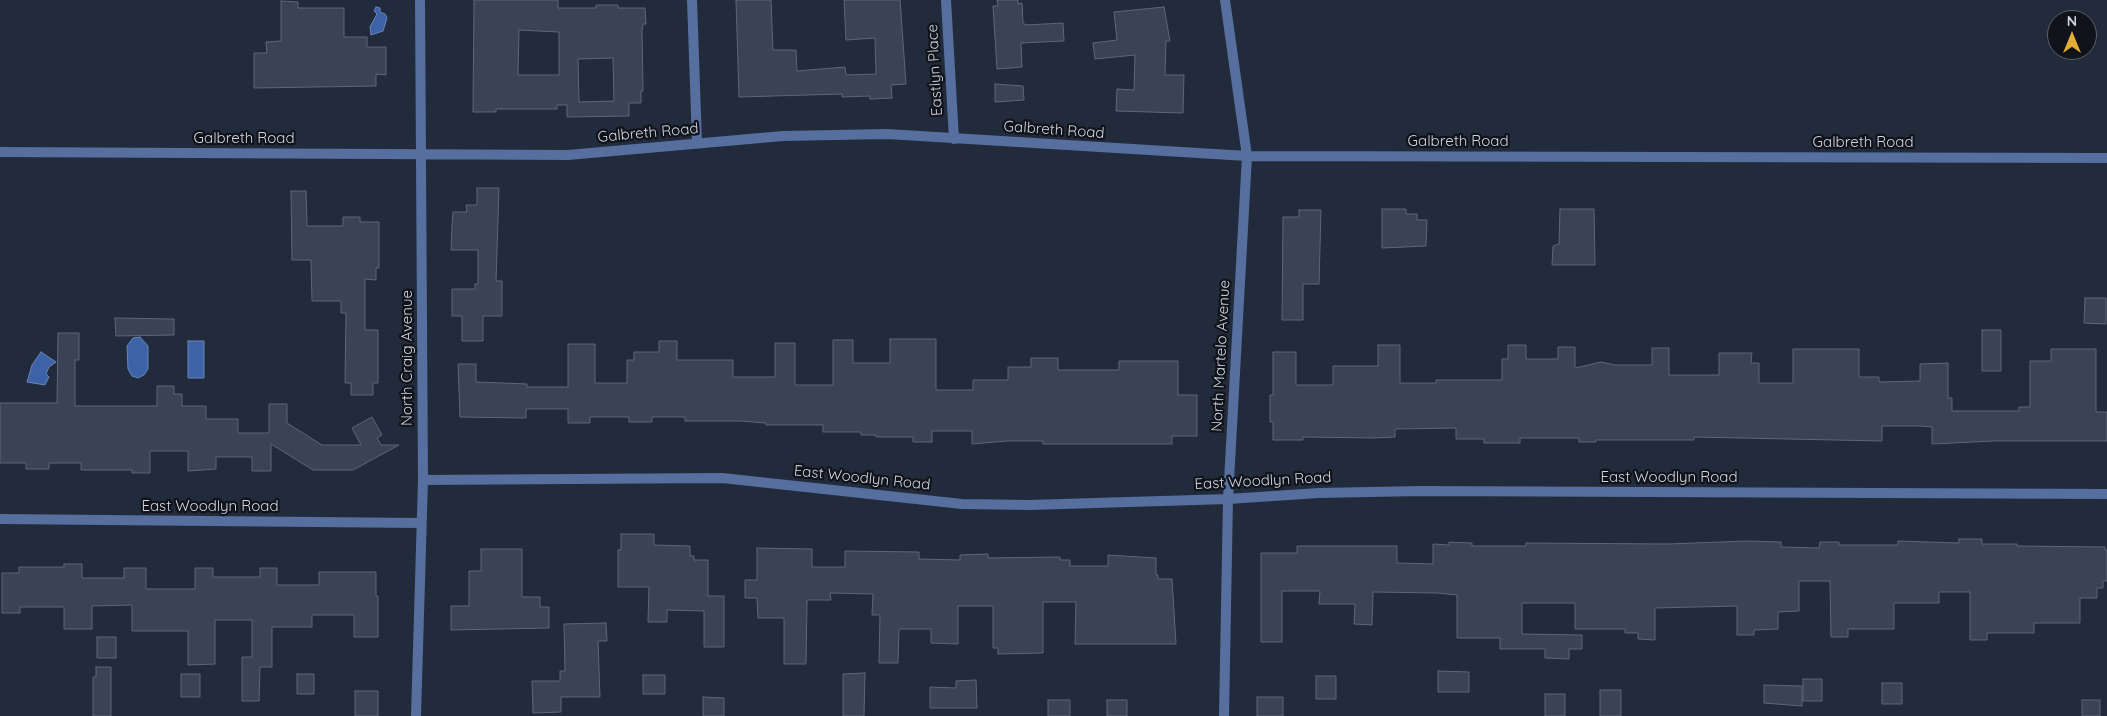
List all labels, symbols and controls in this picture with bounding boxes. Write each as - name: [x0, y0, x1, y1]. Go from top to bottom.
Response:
- north arrow: [2047, 10, 2097, 60]
- text: N: [2067, 12, 2077, 30]
- street label: Eastlyn Place: [924, 24, 946, 116]
- street label: Galbreth Road: [1003, 117, 1105, 143]
- street label: Galbreth Road: [597, 120, 699, 146]
- street label: Galbreth Road: [193, 129, 295, 147]
- street label: Galbreth Road: [1407, 132, 1509, 150]
- street label: Galbreth Road: [1812, 133, 1914, 151]
- street label: North Martelo Avenue: [1208, 280, 1234, 432]
- street label: North Craig Avenue: [398, 290, 416, 426]
- street label: East Woodlyn Road: [793, 462, 931, 494]
- street label: East Woodlyn Road: [1194, 468, 1332, 494]
- street label: East Woodlyn Road: [1600, 468, 1738, 486]
- street label: East Woodlyn Road: [141, 497, 279, 515]

